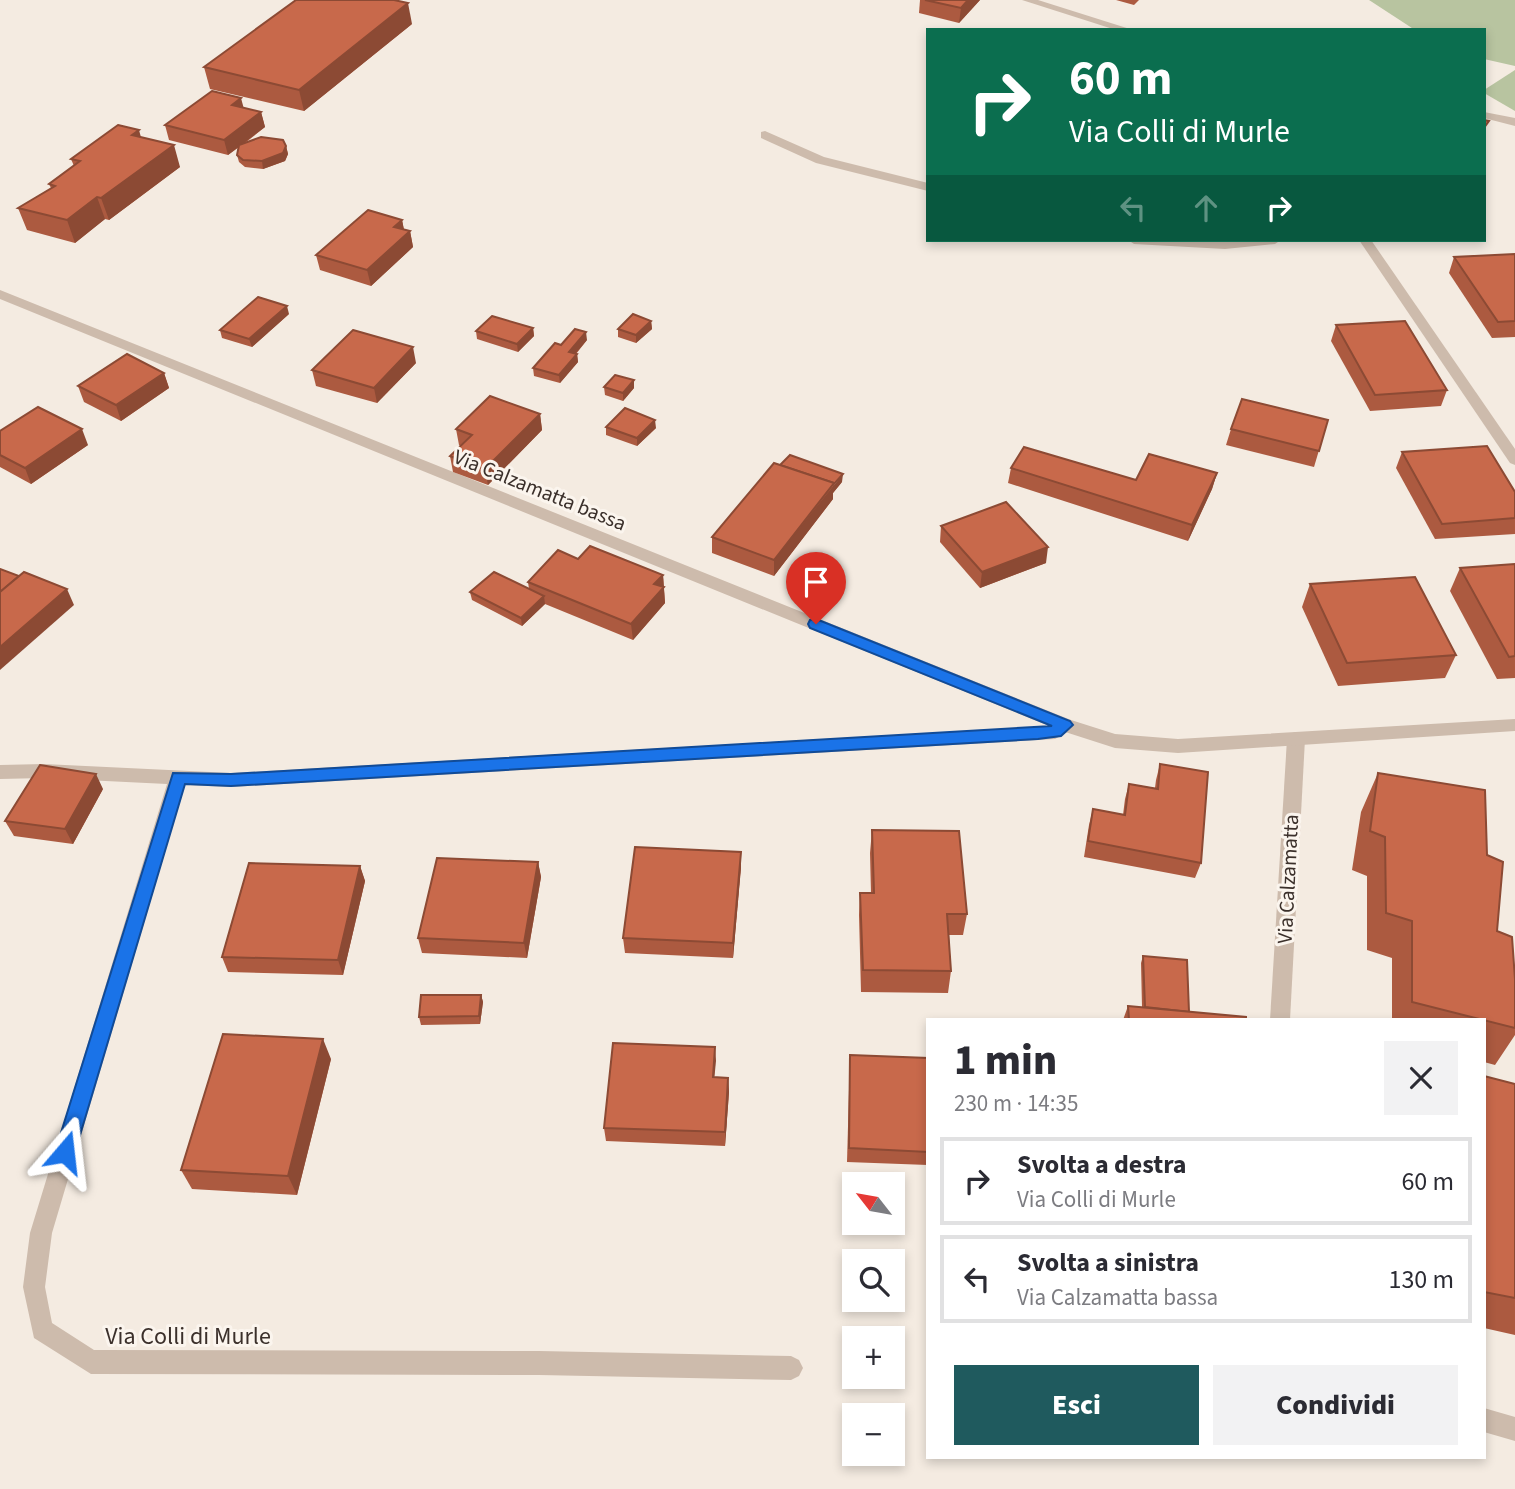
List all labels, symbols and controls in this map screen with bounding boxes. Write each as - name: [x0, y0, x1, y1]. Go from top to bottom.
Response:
- text: 60 m: [1069, 44, 1173, 114]
- icon: right: [954, 56, 1045, 147]
- text: Via Colli di Murle: [1069, 109, 1290, 155]
- icon: left: [1114, 189, 1152, 227]
- icon: ahead: [1187, 189, 1225, 227]
- icon: right: [1260, 189, 1298, 227]
- street label: Via Calzamatta bassa: [449, 442, 631, 538]
- pin: [786, 552, 846, 624]
- icon: arrive: [797, 563, 835, 601]
- street label: Via Calzamatta: [1270, 814, 1306, 944]
- text: 1 min: [954, 1031, 1057, 1091]
- button: close: [1384, 1041, 1458, 1115]
- text: 230 m · 14:35: [954, 1087, 1078, 1120]
- position arrow: [28, 1115, 102, 1189]
- text: Svolta a destra: [1017, 1146, 1187, 1183]
- icon: right: [958, 1162, 996, 1200]
- text: 60 m: [1401, 1163, 1454, 1200]
- north arrow: [842, 1172, 905, 1236]
- map controls: [842, 1172, 905, 1466]
- text: Via Colli di Murle: [1017, 1183, 1176, 1216]
- text: Svolta a sinistra: [1017, 1244, 1199, 1281]
- button: search: [842, 1249, 905, 1312]
- icon: left: [958, 1260, 996, 1298]
- text: 130 m: [1388, 1261, 1454, 1298]
- text: Via Calzamatta bassa: [1017, 1281, 1218, 1314]
- street label: Via Colli di Murle: [105, 1319, 271, 1354]
- button: +: [842, 1326, 905, 1389]
- button: Esci: [954, 1365, 1199, 1445]
- button: Condividi: [1213, 1365, 1458, 1445]
- button: −: [842, 1403, 905, 1466]

